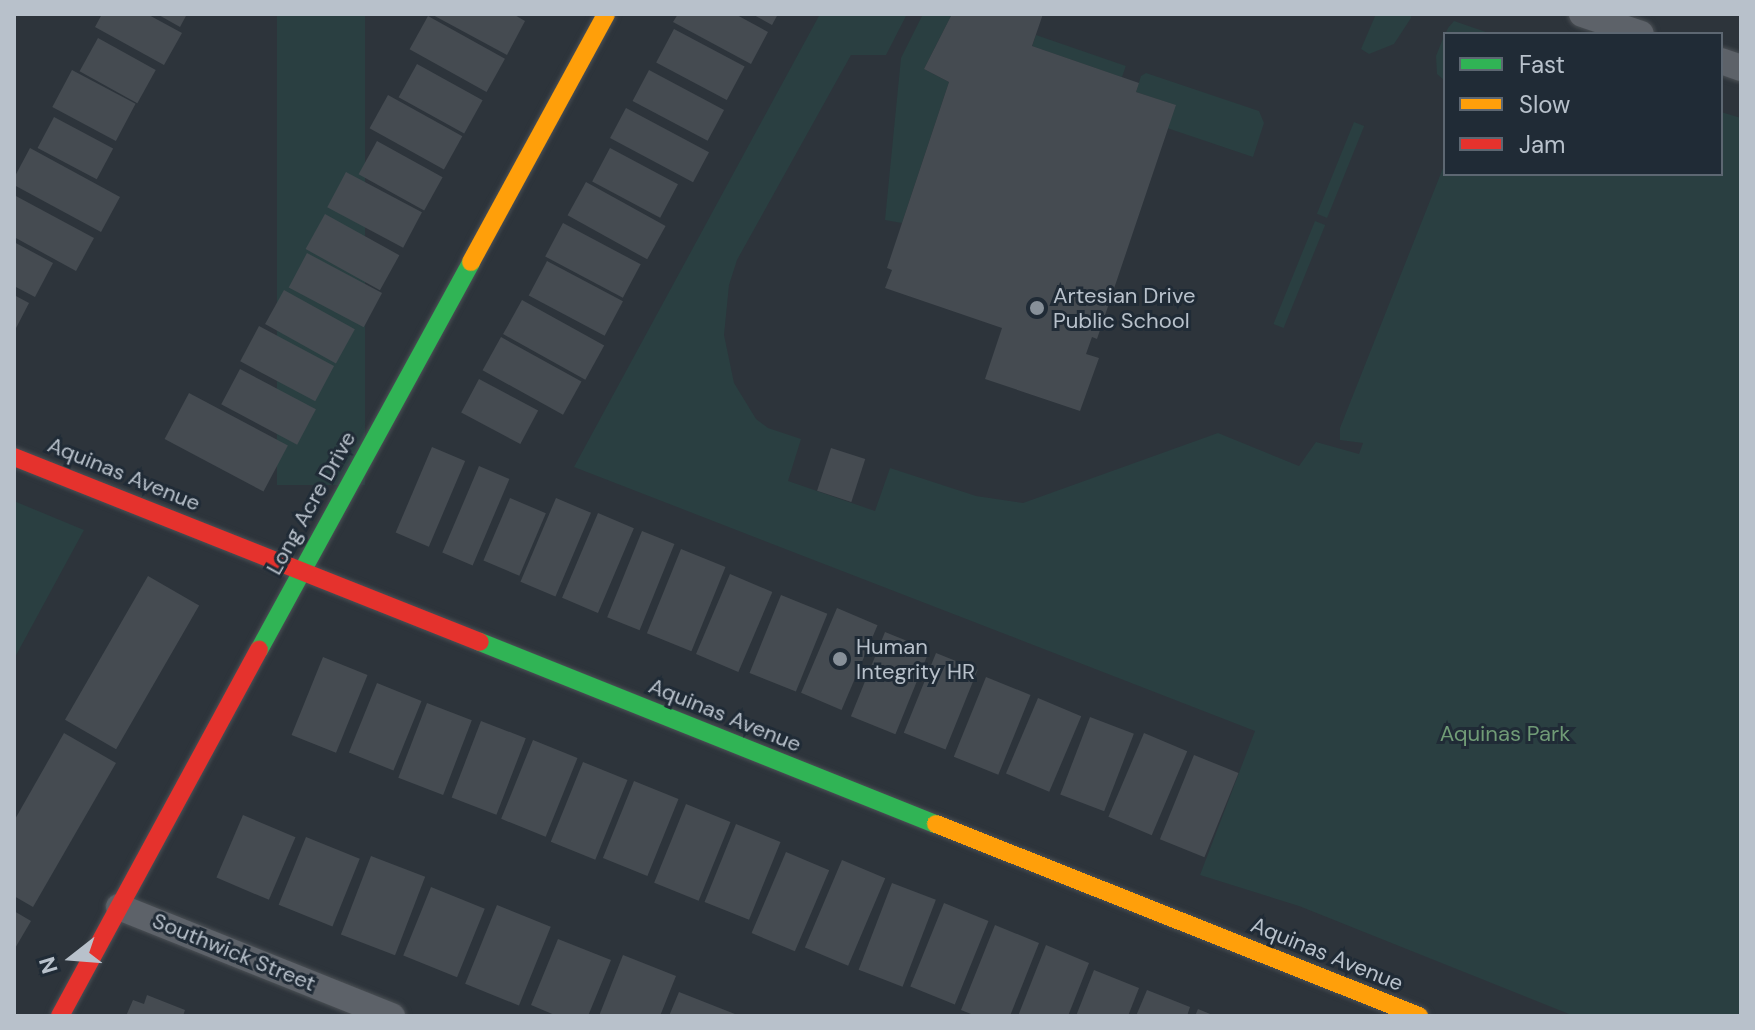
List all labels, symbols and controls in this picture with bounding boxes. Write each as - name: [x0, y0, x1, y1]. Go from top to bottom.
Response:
- legend: [1443, 32, 1723, 176]
- text: Fast: [1519, 49, 1565, 80]
- text: Slow: [1519, 89, 1570, 120]
- text: Jam: [1519, 129, 1565, 160]
- place label: Artesian Drive Public School: [1053, 282, 1195, 334]
- marker: Artesian Drive Public School: [1028, 299, 1046, 317]
- street label: Long Acre Drive: [261, 427, 361, 579]
- street label: Aquinas Avenue: [44, 431, 204, 517]
- place label: Human Integrity HR: [856, 633, 975, 684]
- marker: Human Integrity HR: [831, 650, 849, 668]
- street label: Aquinas Avenue: [645, 672, 805, 758]
- park label: Aquinas Park: [1440, 721, 1570, 747]
- street label: Southwick Street: [149, 907, 319, 997]
- street label: Aquinas Avenue: [1247, 911, 1407, 997]
- north arrow: [32, 918, 112, 998]
- text: N: [32, 953, 65, 977]

